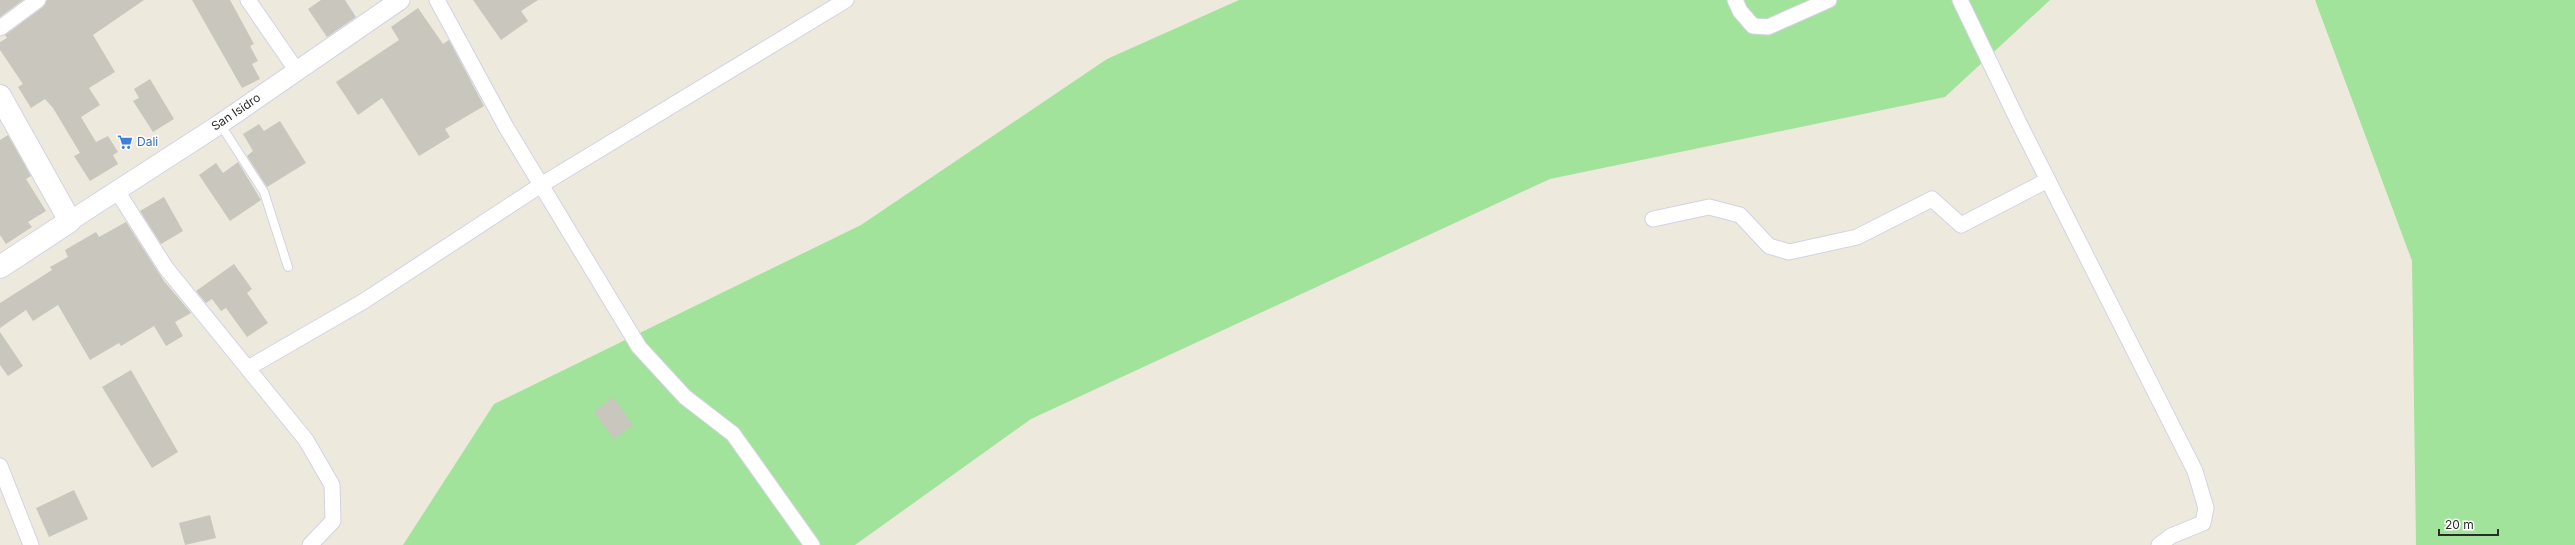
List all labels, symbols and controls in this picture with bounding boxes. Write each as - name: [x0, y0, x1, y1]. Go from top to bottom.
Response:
- street label: San Isidro: [208, 90, 263, 134]
- supermarket icon: Dali: [116, 133, 134, 151]
- place label: Dali: [137, 134, 158, 149]
- scale bar: [2439, 511, 2498, 537]
- text: 20 m: [2445, 517, 2474, 532]

